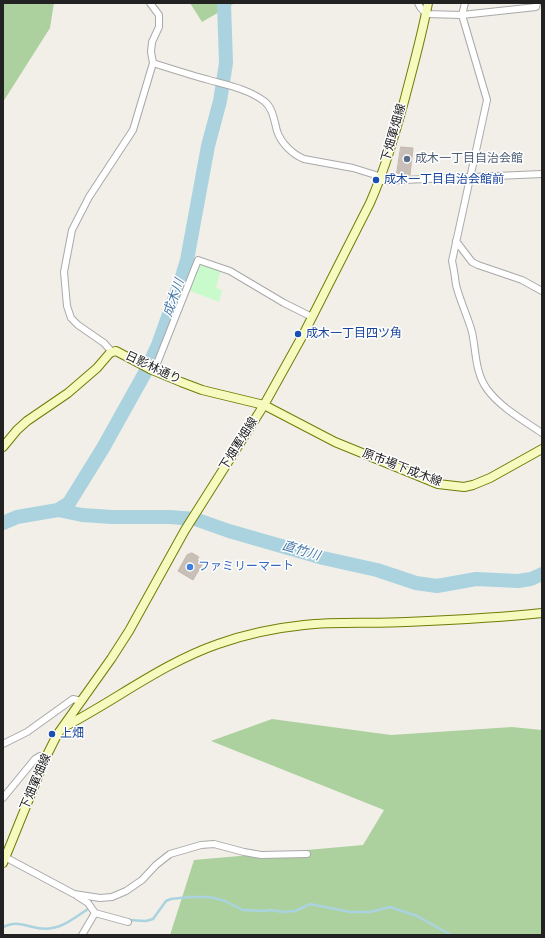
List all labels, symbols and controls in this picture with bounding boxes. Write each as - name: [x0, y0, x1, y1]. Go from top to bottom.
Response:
- street label: 下畑軍畑線: [379, 102, 409, 164]
- place label: 成木一丁目自治会館: [415, 152, 523, 166]
- marker: 成木一丁目自治会館: [402, 154, 412, 164]
- place label: 成木一丁目自治会館前: [384, 173, 504, 187]
- marker: 成木一丁目自治会館前: [371, 175, 381, 185]
- water label: 成木川: [160, 277, 188, 319]
- place label: 成木一丁目四ツ角: [306, 327, 402, 341]
- marker: 成木一丁目四ツ角: [293, 329, 303, 339]
- street label: 日影林通り: [123, 349, 183, 387]
- street label: 下畑軍畑線: [217, 415, 261, 473]
- street label: 原市場下成木線: [360, 446, 444, 490]
- water label: 直竹川: [280, 538, 322, 564]
- place label: ファミリーマート: [198, 560, 294, 574]
- marker: ファミリーマート: [185, 562, 195, 572]
- place label: 上畑: [60, 727, 84, 741]
- marker: 上畑: [47, 729, 57, 739]
- street label: 下畑軍畑線: [18, 752, 54, 812]

